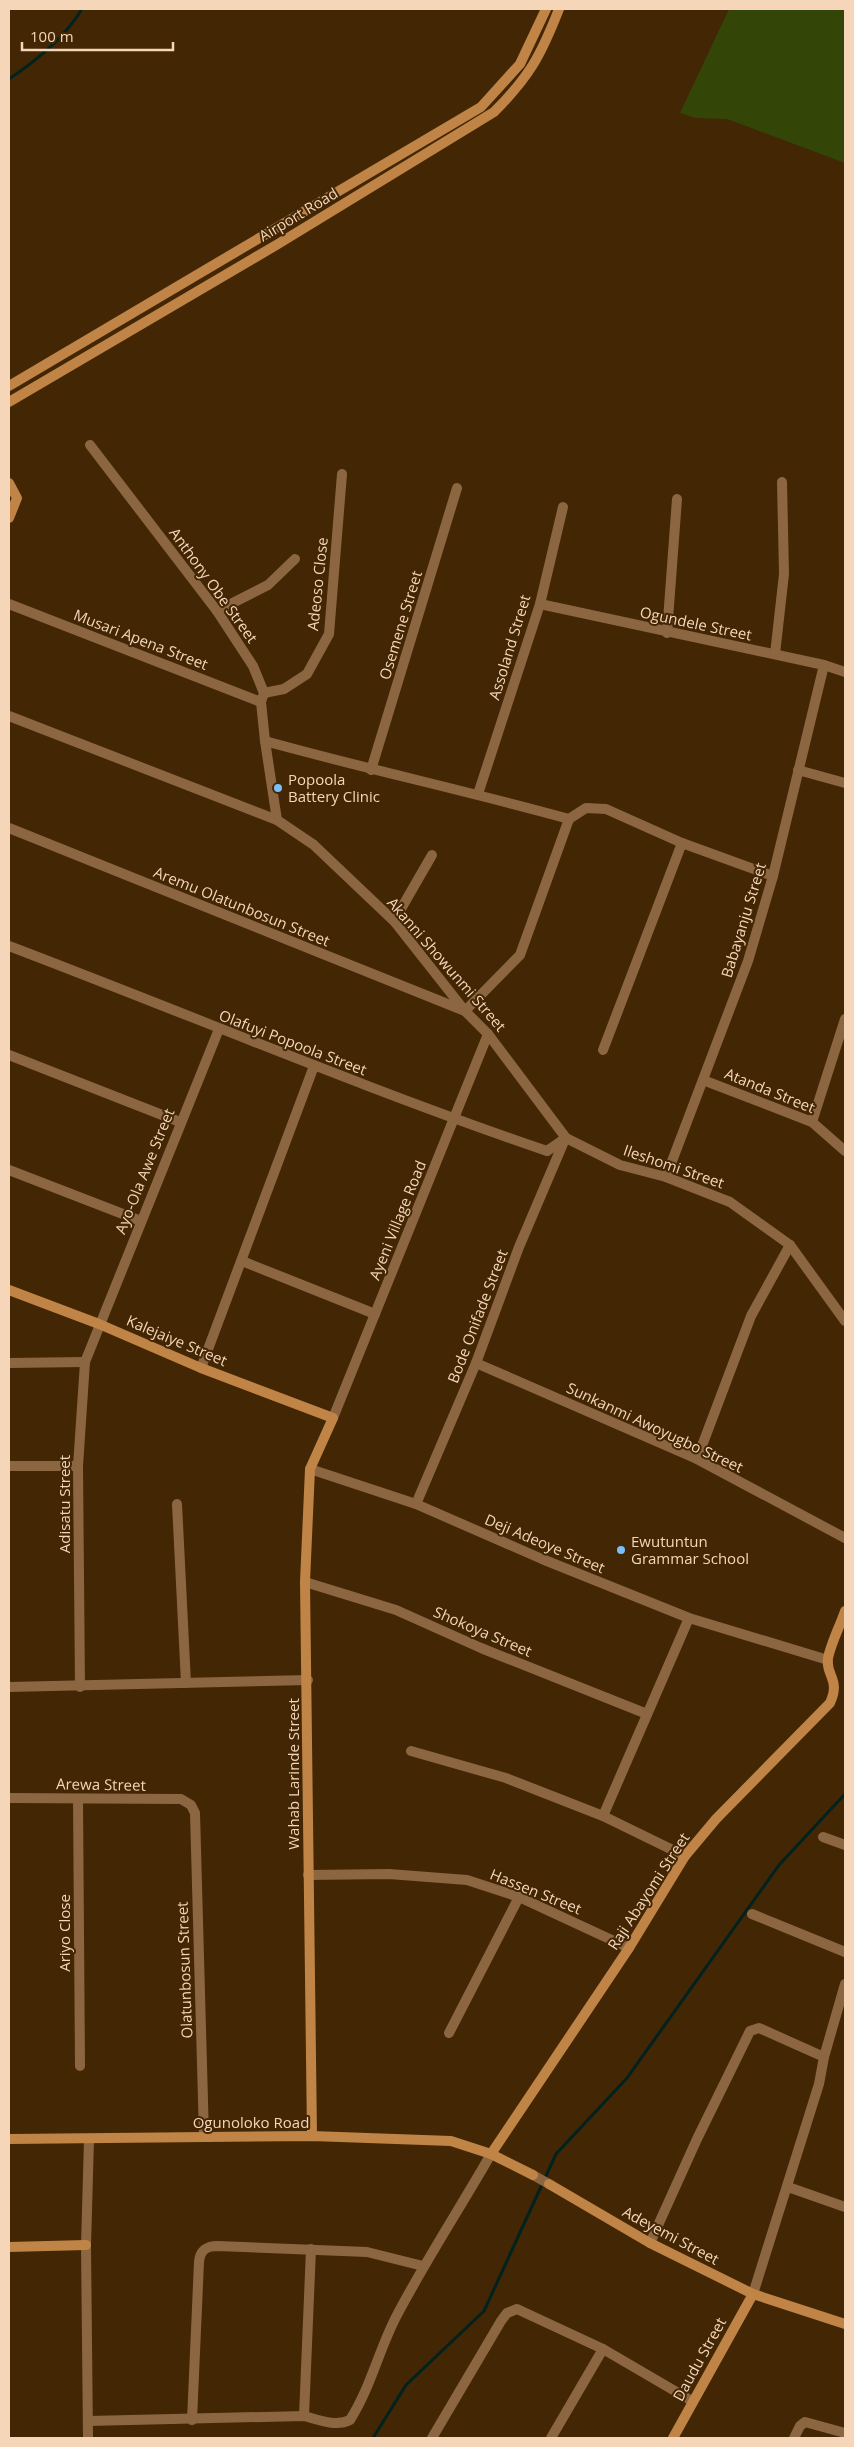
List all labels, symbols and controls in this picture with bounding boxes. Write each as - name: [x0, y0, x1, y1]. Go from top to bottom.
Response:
- scale bar: [22, 20, 174, 52]
- text: 100 m: [30, 26, 74, 46]
- street label: Airport Road: [255, 183, 341, 245]
- street label: Anthony Obe Street: [165, 523, 263, 647]
- street label: Adeoso Close: [302, 536, 332, 632]
- street label: Osemene Street: [374, 568, 426, 682]
- street label: Assoland Street: [483, 592, 535, 702]
- street label: Ogundele Street: [638, 601, 754, 645]
- street label: Musari Apena Street: [71, 604, 211, 674]
- place label: Popoola Battery Clinic: [288, 769, 380, 806]
- marker: Popoola Battery Clinic: [272, 782, 284, 794]
- street label: Babayanju Street: [716, 860, 770, 980]
- street label: Aremu Olatunbosun Street: [151, 861, 333, 951]
- street label: Akanni Showunmi Street: [383, 893, 511, 1035]
- street label: Olafuyi Popoola Street: [216, 1005, 370, 1079]
- street label: Atanda Street: [722, 1063, 818, 1117]
- street label: Ayo-Ola Awe Street: [110, 1105, 178, 1237]
- street label: Ileshomi Street: [621, 1139, 727, 1193]
- street label: Ayeni Village Road: [364, 1157, 430, 1283]
- street label: Bode Onifade Street: [442, 1246, 512, 1386]
- street label: Kalejaiye Street: [124, 1310, 230, 1370]
- street label: Sunkanmi Awoyugbo Street: [563, 1377, 747, 1477]
- street label: Adisatu Street: [54, 1455, 74, 1553]
- street label: Deji Adeoye Street: [482, 1509, 608, 1577]
- place label: Ewutuntun Grammar School: [631, 1531, 749, 1568]
- marker: Ewutuntun Grammar School: [615, 1544, 627, 1556]
- street label: Shokoya Street: [431, 1601, 535, 1661]
- street label: Wahab Larinde Street: [283, 1698, 303, 1850]
- street label: Arewa Street: [56, 1773, 146, 1795]
- street label: Raji Abayomi Street: [603, 1828, 693, 1954]
- street label: Hassen Street: [487, 1864, 585, 1918]
- street label: Ariyo Close: [54, 1894, 74, 1972]
- street label: Olatunbosun Street: [172, 1901, 196, 2039]
- street label: Ogunoloko Road: [193, 2112, 309, 2132]
- street label: Adeyemi Street: [619, 2201, 723, 2269]
- street label: Daudu Street: [668, 2314, 730, 2404]

